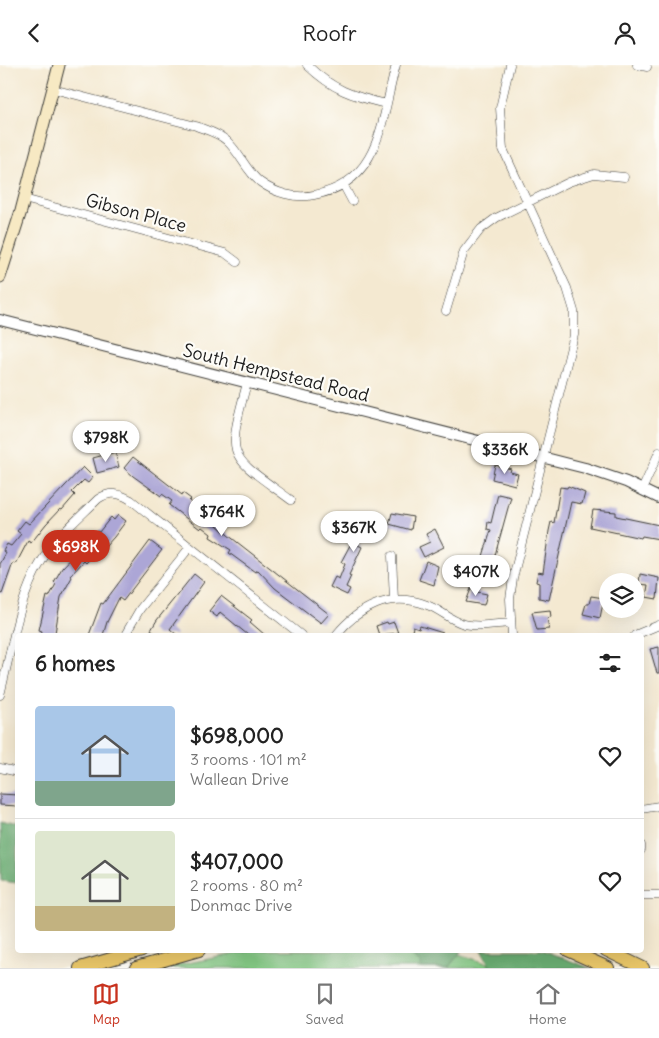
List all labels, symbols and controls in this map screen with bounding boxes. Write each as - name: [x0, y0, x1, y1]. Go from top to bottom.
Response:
- icon: back: [20, 19, 48, 47]
- text: Roofr: [302, 19, 357, 47]
- icon: person: [611, 19, 639, 47]
- street label: Gibson Place: [83, 188, 189, 237]
- street label: South Hempstead Road: [181, 338, 372, 407]
- pin: $798K: [71, 421, 141, 463]
- text: $798K: [83, 427, 129, 447]
- pin: $336K: [470, 433, 540, 475]
- text: $336K: [482, 439, 528, 459]
- pin: $764K: [187, 495, 257, 537]
- text: $764K: [200, 501, 244, 521]
- pin: $367K: [319, 511, 389, 553]
- text: $367K: [332, 517, 376, 537]
- pin: $698K: [41, 529, 111, 572]
- text: $698K: [53, 536, 99, 556]
- pin: $407K: [441, 555, 511, 597]
- text: $407K: [453, 561, 499, 581]
- map controls: [599, 573, 644, 618]
- button: layers: [599, 573, 644, 618]
- icon: filters: [596, 649, 624, 677]
- text: 6 homes: [35, 650, 115, 677]
- text: $698,000: [190, 722, 284, 749]
- icon: home: [75, 726, 135, 786]
- icon: heart: [596, 742, 624, 770]
- text: 3 rooms · 101 m²: [190, 749, 307, 769]
- text: Wallean Drive: [190, 769, 289, 789]
- text: $407,000: [190, 848, 283, 875]
- icon: home: [75, 851, 135, 911]
- icon: heart: [596, 867, 624, 895]
- text: 2 rooms · 80 m²: [190, 875, 303, 895]
- text: Donmac Drive: [190, 895, 292, 915]
- tab: Map: [92, 980, 120, 1028]
- tab: Saved: [305, 980, 344, 1028]
- tab: Home: [529, 980, 566, 1028]

